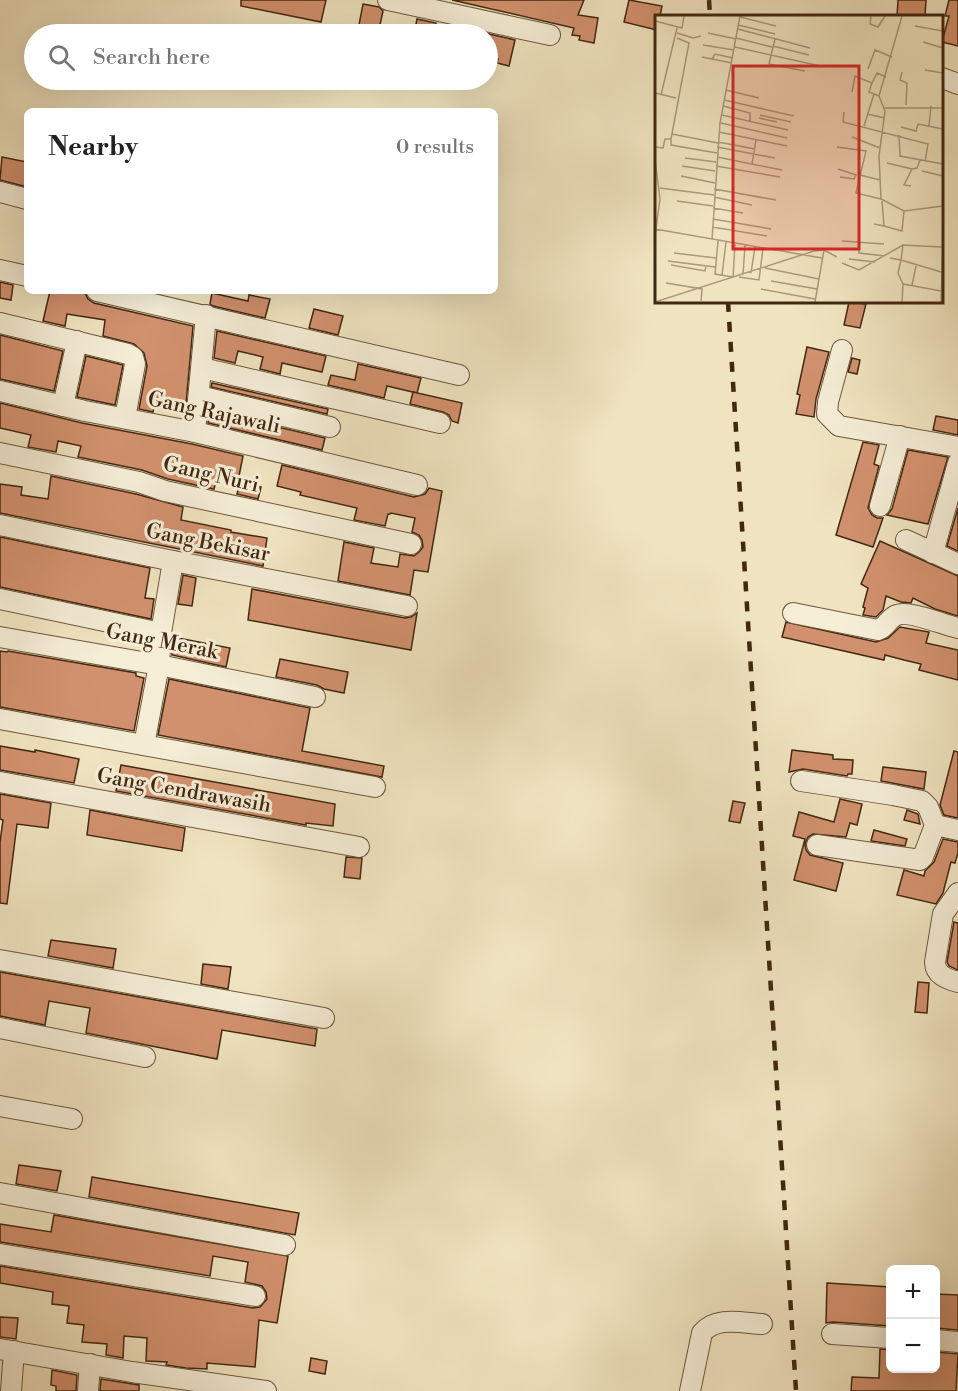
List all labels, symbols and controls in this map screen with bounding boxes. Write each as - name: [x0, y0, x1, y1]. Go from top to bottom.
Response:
- inset map: [655, 15, 943, 303]
- search box: [24, 24, 498, 90]
- icon: search: [45, 41, 78, 74]
- text: Search here: [93, 44, 210, 71]
- text: Nearby: [48, 131, 138, 163]
- text: 0 results: [396, 135, 474, 160]
- street label: Gang Rajawali: [145, 386, 283, 440]
- street label: Gang Nuri: [161, 451, 262, 499]
- street label: Gang Bekisar: [144, 518, 272, 568]
- street label: Gang Merak: [104, 618, 221, 666]
- street label: Gang Cendrawasih: [95, 763, 274, 819]
- map controls: [886, 1265, 940, 1373]
- button: +: [886, 1265, 940, 1319]
- button: −: [886, 1319, 940, 1373]

